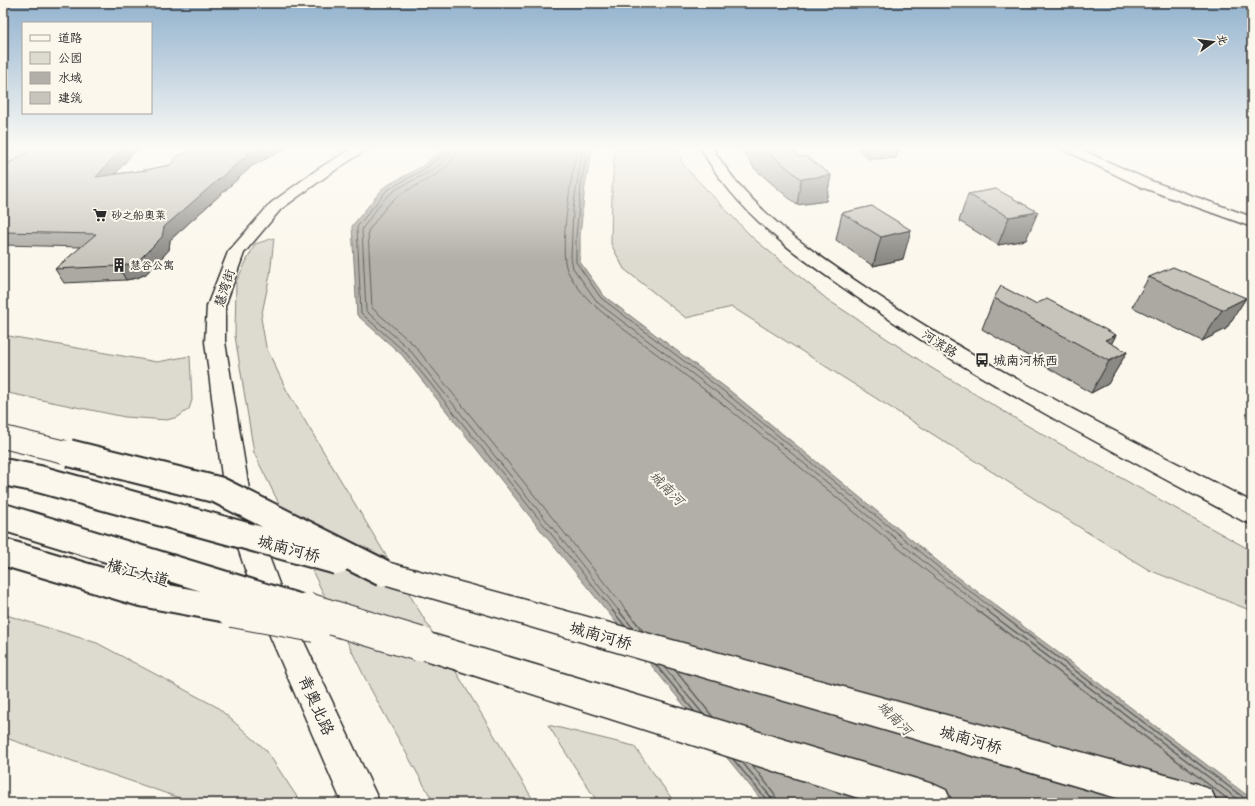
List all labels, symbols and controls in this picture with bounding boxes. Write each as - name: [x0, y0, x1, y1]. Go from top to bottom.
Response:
- legend: [22, 22, 152, 114]
- north arrow: [1193, 22, 1233, 62]
- text: 道路: [58, 29, 82, 45]
- text: 北: [1215, 32, 1232, 47]
- text: 公园: [58, 49, 82, 65]
- text: 水域: [58, 69, 82, 85]
- text: 建筑: [58, 89, 82, 105]
- supermarket icon: 砂之船奥莱: [92, 207, 108, 223]
- place label: 砂之船奥莱: [111, 207, 166, 222]
- building icon: 慧谷公寓: [111, 257, 127, 273]
- place label: 慧谷公寓: [130, 257, 174, 272]
- street label: 慧湾街: [209, 267, 238, 309]
- street label: 河滨路: [919, 325, 961, 360]
- place label: 城南河桥西: [993, 351, 1058, 368]
- bus stop icon: 城南河桥西: [974, 352, 990, 368]
- water label: 城南河: [646, 466, 690, 511]
- street label: 城南河桥: [255, 529, 323, 566]
- street label: 横江大道: [104, 553, 172, 590]
- street label: 城南河桥: [567, 616, 635, 653]
- street label: 青奥北路: [295, 671, 340, 738]
- water label: 城南河: [874, 696, 918, 741]
- street label: 城南河桥: [937, 720, 1005, 757]

